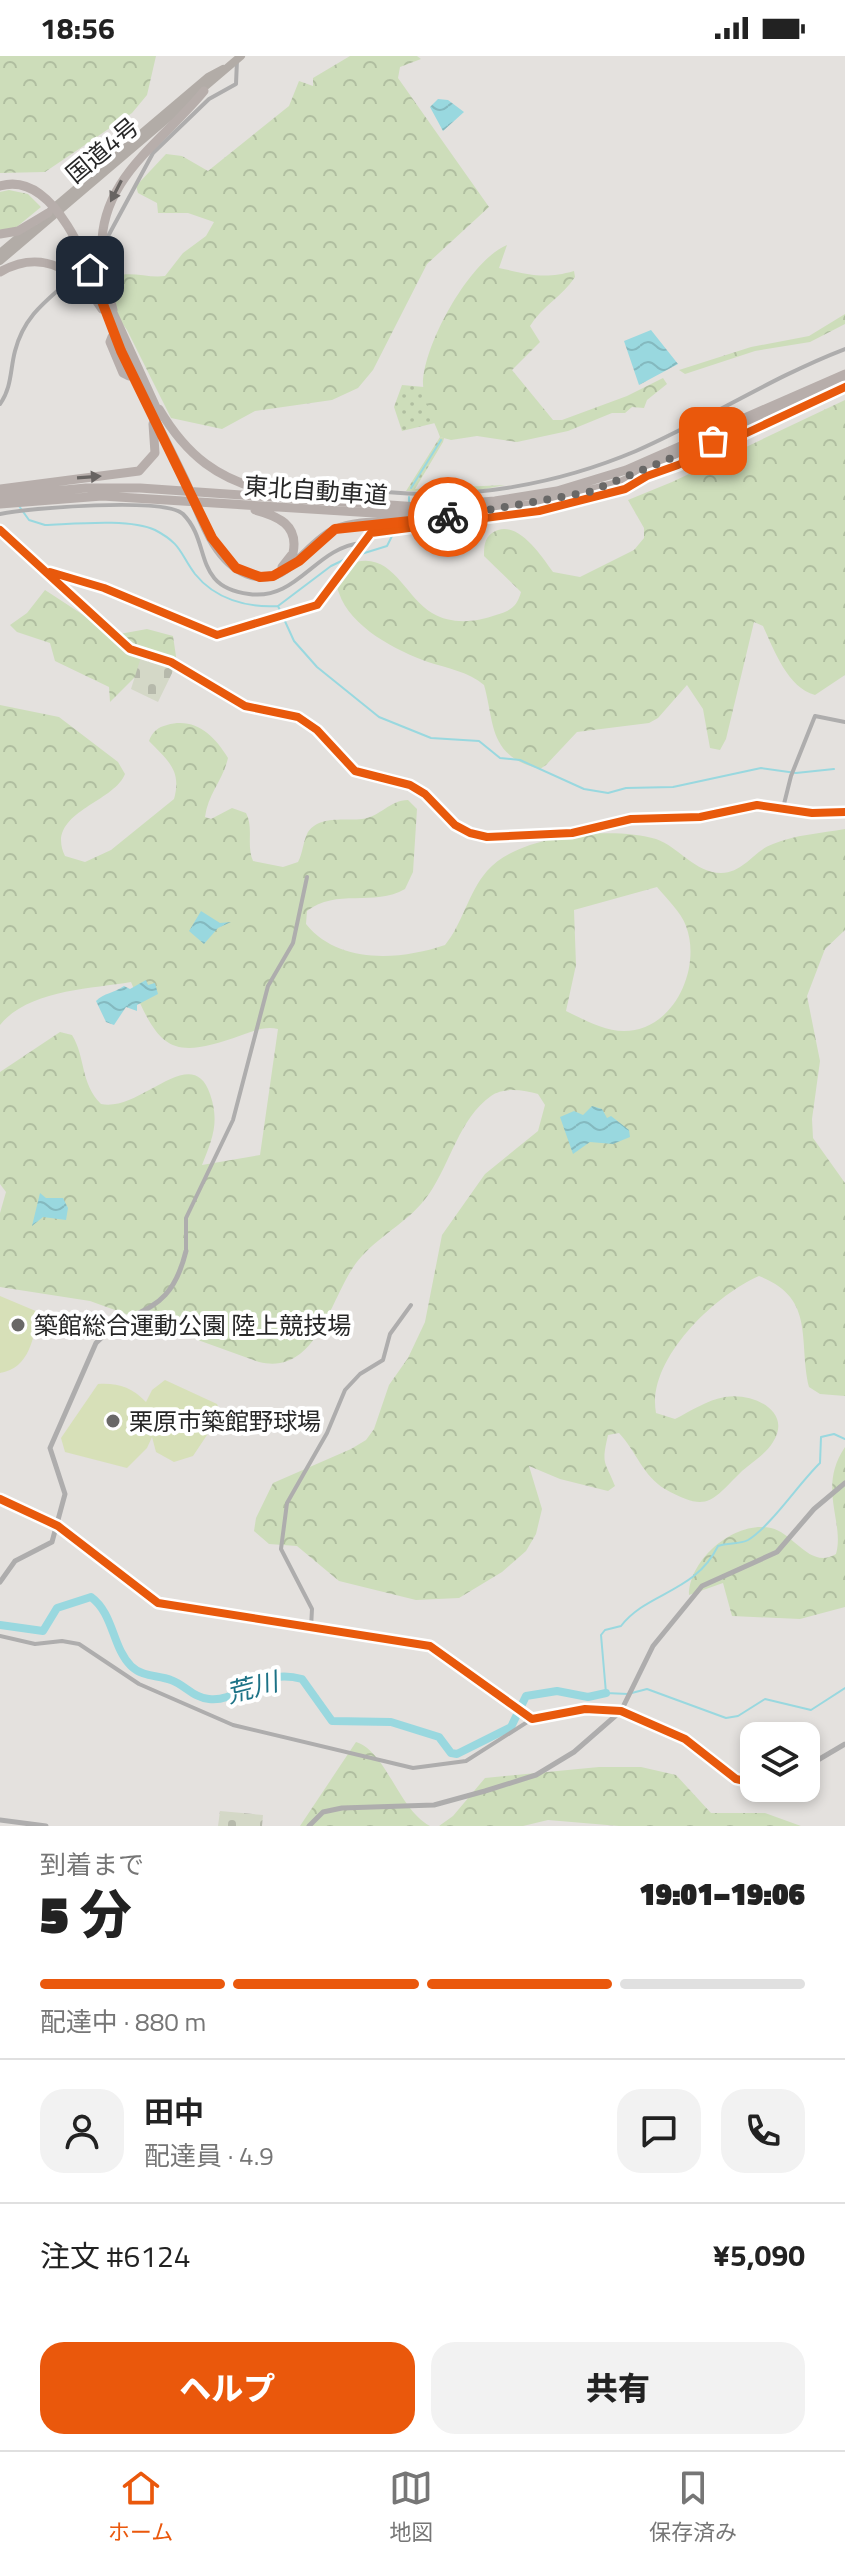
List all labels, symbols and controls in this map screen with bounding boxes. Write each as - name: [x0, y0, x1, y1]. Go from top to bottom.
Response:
- text: 18:56: [40, 5, 115, 51]
- street label: 国道4号: [58, 109, 146, 191]
- one-way arrow: [109, 179, 122, 202]
- pin: [56, 236, 124, 304]
- icon: home: [68, 248, 112, 292]
- pin: [679, 407, 747, 475]
- icon: bag: [691, 419, 735, 463]
- street label: 東北自動車道: [243, 467, 389, 513]
- one-way arrow: [77, 470, 102, 483]
- courier: [408, 477, 488, 557]
- icon: bike: [426, 495, 470, 539]
- place label: 築館総合運動公園 陸上競技場: [34, 1307, 351, 1343]
- marker: 築館総合運動公園 陸上競技場: [9, 1316, 27, 1334]
- place label: 栗原市築館野球場: [129, 1403, 321, 1439]
- marker: 栗原市築館野球場: [104, 1412, 122, 1430]
- water label: 荒川: [222, 1661, 285, 1713]
- map controls: [740, 1722, 820, 1802]
- button: layers: [740, 1722, 820, 1802]
- text: 到着まで: [40, 1845, 144, 1884]
- text: 19:01–19:06: [639, 1871, 805, 1917]
- text: 5 分: [40, 1874, 132, 1953]
- text: 配達中 · 880 m: [40, 2002, 206, 2041]
- button: person: [40, 2089, 124, 2173]
- text: 田中: [144, 2089, 204, 2135]
- button: chat: [617, 2089, 701, 2173]
- button: phone: [721, 2089, 805, 2173]
- text: 配達員 · 4.9: [144, 2136, 274, 2175]
- text: ¥5,090: [713, 2232, 805, 2278]
- text: 注文 #6124: [40, 2233, 191, 2279]
- button: ヘルプ: [40, 2342, 415, 2434]
- button: 共有: [431, 2342, 805, 2434]
- tab: ホーム: [108, 2466, 173, 2549]
- tab: 地図: [389, 2466, 433, 2549]
- tab: 保存済み: [649, 2466, 737, 2549]

